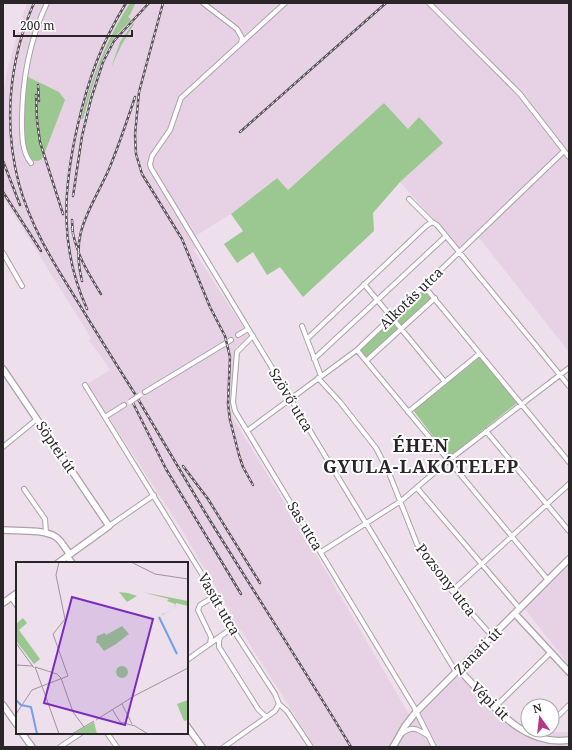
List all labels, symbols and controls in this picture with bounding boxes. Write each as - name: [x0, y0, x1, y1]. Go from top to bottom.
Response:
- scale bar: [14, 12, 132, 38]
- text: 200 m: [20, 17, 55, 34]
- street label: Alkotás utca: [375, 262, 447, 333]
- street label: Szövő utca: [265, 364, 318, 435]
- street label: Söptei út: [32, 417, 81, 476]
- district label: ÉHEN GYULA-LAKÓTELEP: [323, 433, 519, 478]
- street label: Sas utca: [283, 498, 328, 554]
- street label: Pozsony utca: [412, 540, 481, 620]
- inset map: [16, 562, 188, 734]
- street label: Vasút utca: [194, 569, 245, 638]
- street label: Zanati út: [450, 623, 506, 679]
- street label: Vépi út: [467, 677, 514, 724]
- north arrow: [520, 698, 560, 738]
- text: N: [531, 699, 544, 716]

